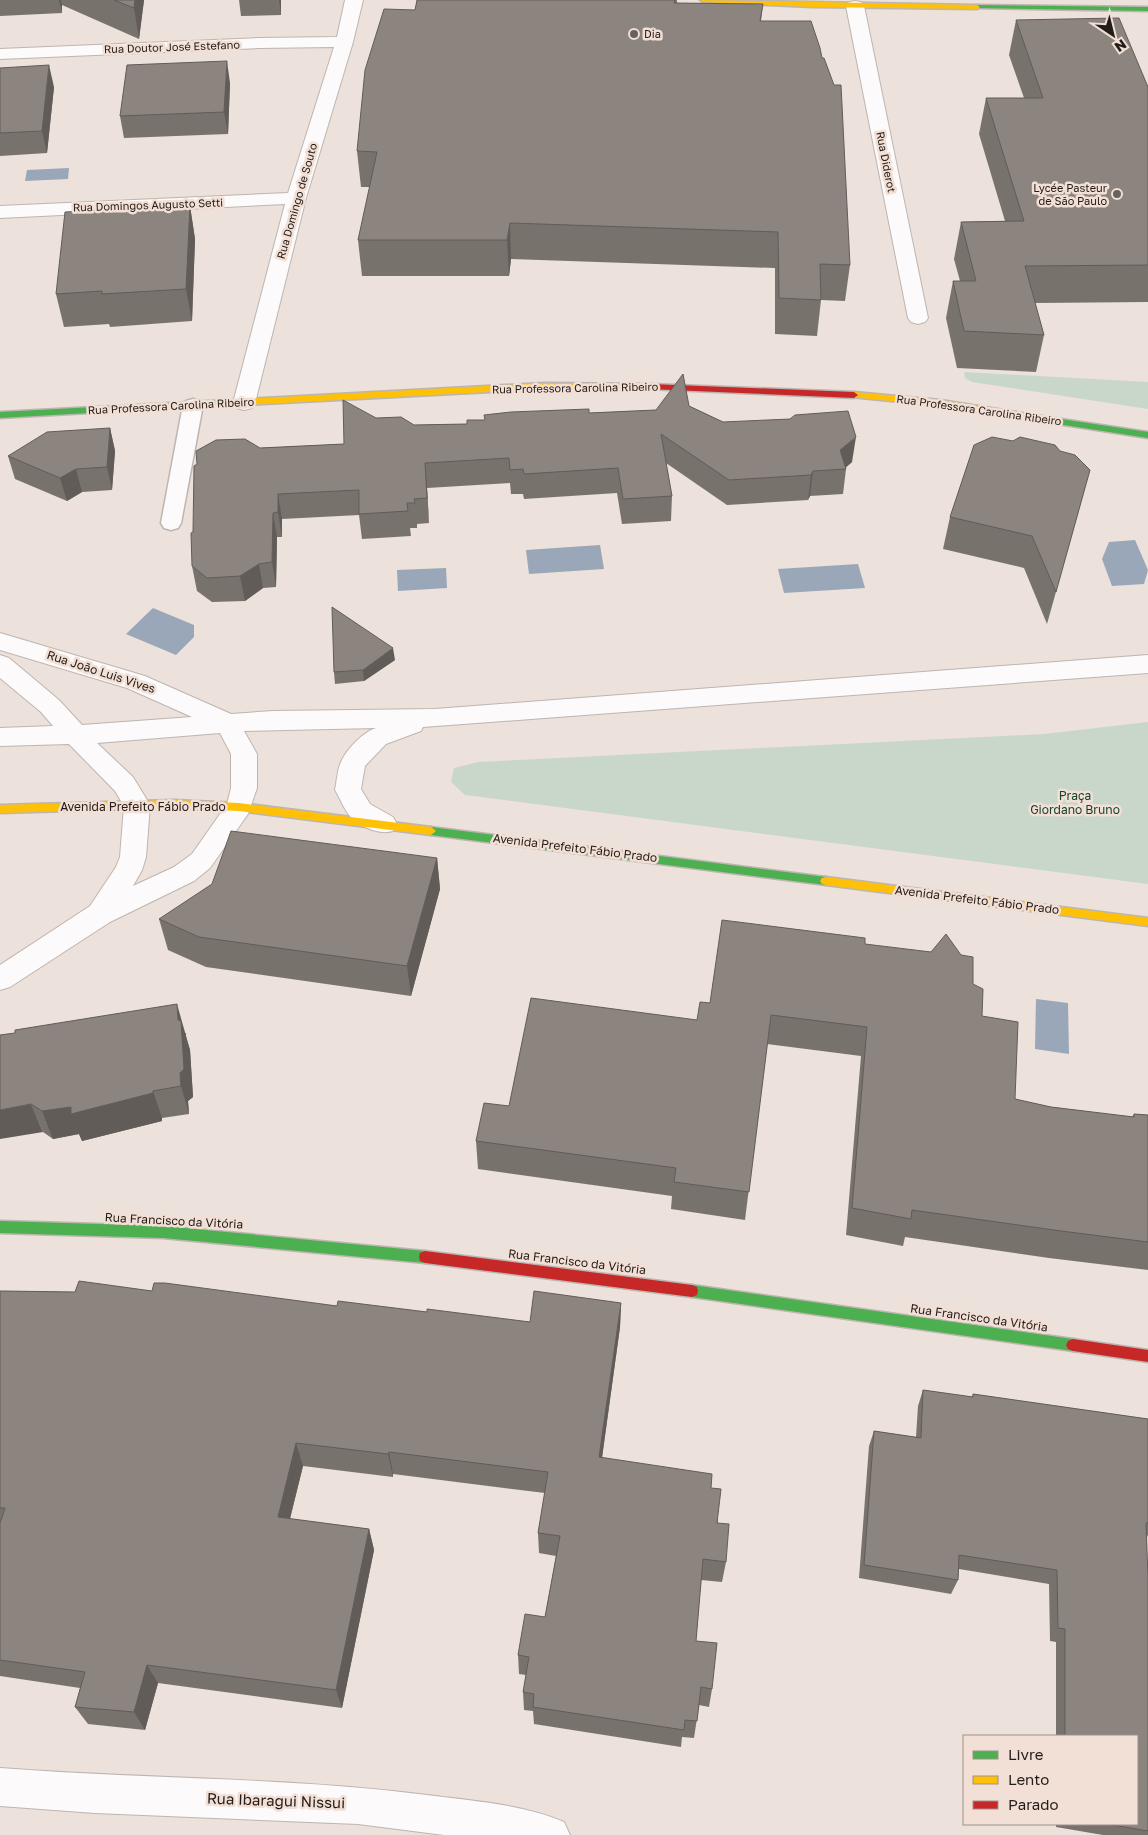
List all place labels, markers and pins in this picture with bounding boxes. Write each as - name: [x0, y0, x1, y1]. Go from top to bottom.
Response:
- place label: Dia: [644, 27, 661, 40]
- marker: Dia: [628, 28, 640, 40]
- place label: Lycée Pasteur de São Paulo: [1033, 181, 1108, 207]
- marker: Lycée Pasteur de São Paulo: [1111, 188, 1123, 200]

